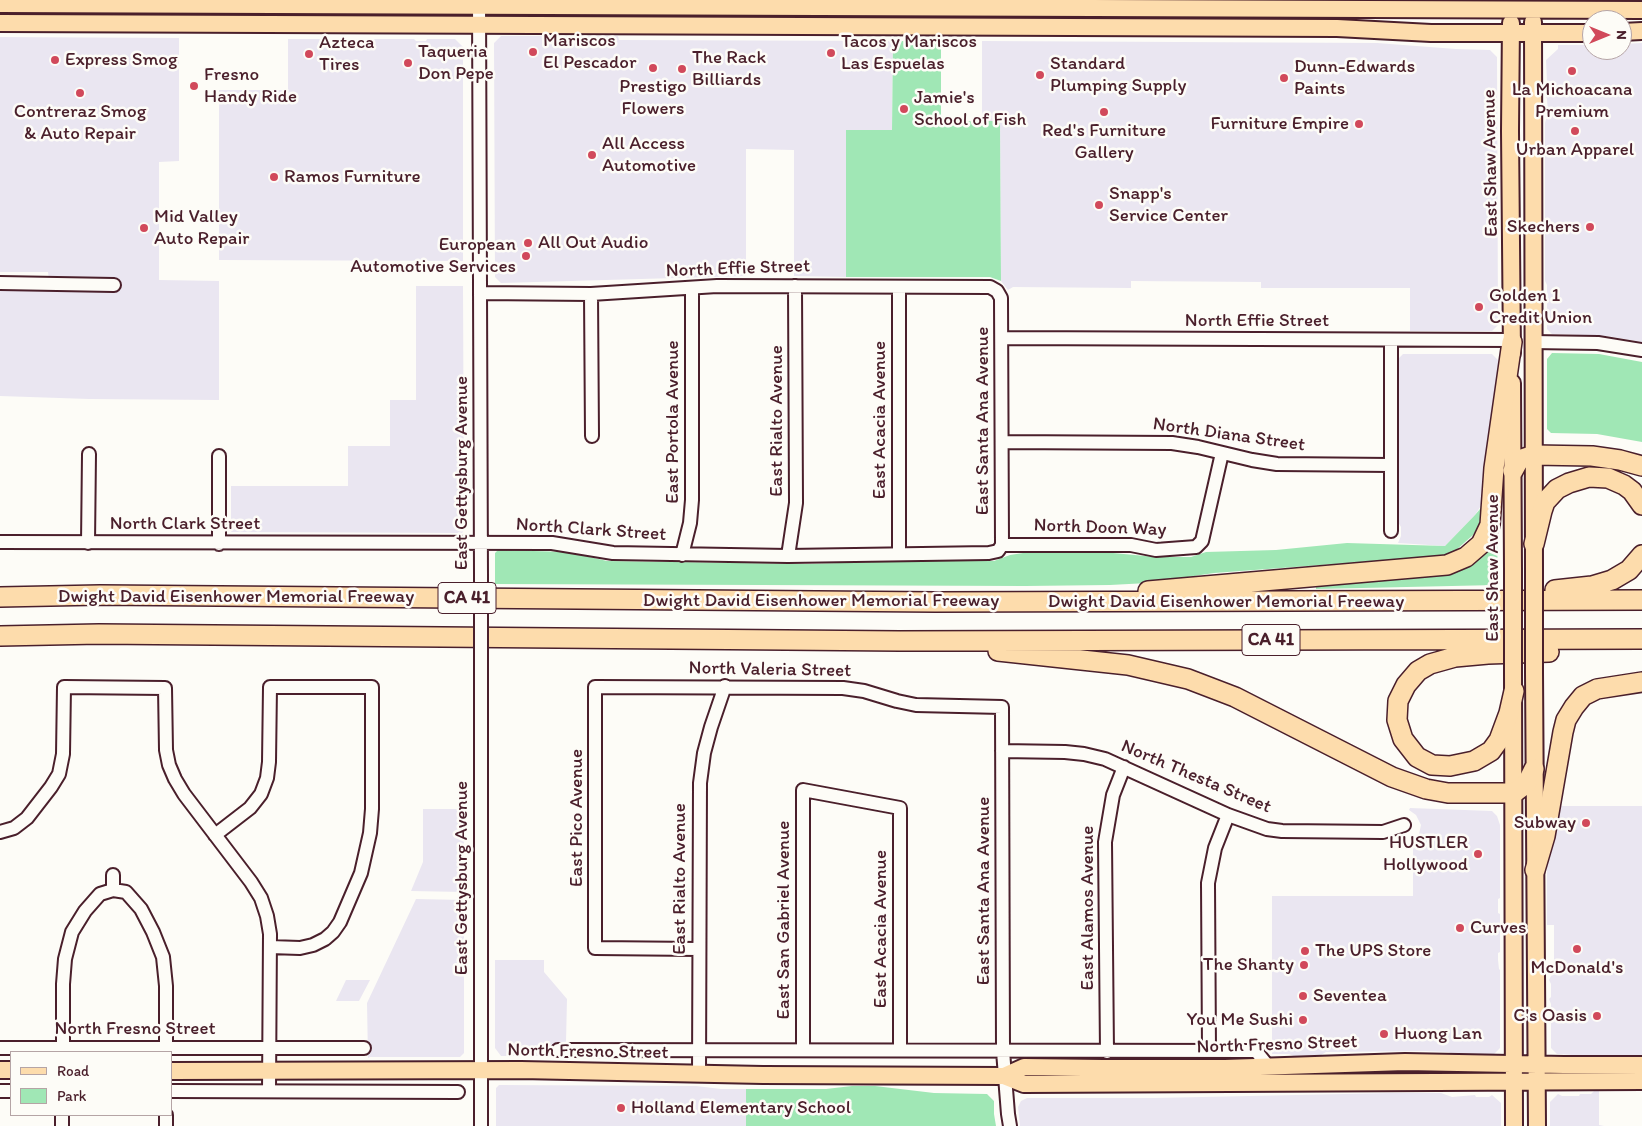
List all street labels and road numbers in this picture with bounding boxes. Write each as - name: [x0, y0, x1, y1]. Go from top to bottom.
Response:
- street label: East Shaw Avenue: [1478, 89, 1504, 237]
- street label: North Effie Street: [665, 255, 811, 283]
- street label: North Effie Street: [1185, 310, 1329, 332]
- street label: East Santa Ana Avenue: [972, 327, 994, 515]
- street label: East Portola Avenue: [662, 340, 684, 504]
- street label: East Acacia Avenue: [869, 341, 891, 499]
- street label: East Rialto Avenue: [766, 345, 788, 497]
- street label: East Gettysburg Avenue: [451, 376, 473, 570]
- street label: North Diana Street: [1151, 413, 1307, 457]
- street label: East Shaw Avenue: [1482, 494, 1504, 642]
- street label: North Clark Street: [110, 513, 260, 535]
- street label: North Clark Street: [515, 513, 667, 547]
- street label: North Doon Way: [1033, 514, 1167, 542]
- road number: CA 41: [438, 582, 496, 614]
- street label: Dwight David Eisenhower Memorial Freeway: [58, 586, 414, 608]
- street label: Dwight David Eisenhower Memorial Freeway: [643, 590, 999, 612]
- street label: Dwight David Eisenhower Memorial Freeway: [1048, 591, 1404, 613]
- road number: CA 41: [1242, 624, 1300, 656]
- street label: North Valeria Street: [688, 657, 852, 683]
- street label: North Thesta Street: [1117, 735, 1275, 819]
- street label: East Pico Avenue: [566, 749, 588, 887]
- street label: East Gettysburg Avenue: [451, 781, 473, 975]
- street label: East Santa Ana Avenue: [973, 797, 995, 985]
- street label: East Rialto Avenue: [669, 803, 691, 955]
- street label: East San Gabriel Avenue: [773, 821, 795, 1019]
- street label: East Alamos Avenue: [1077, 826, 1099, 990]
- street label: East Acacia Avenue: [870, 850, 892, 1008]
- street label: North Fresno Street: [54, 1018, 216, 1040]
- street label: North Fresno Street: [1196, 1031, 1358, 1059]
- street label: North Fresno Street: [507, 1039, 669, 1065]

